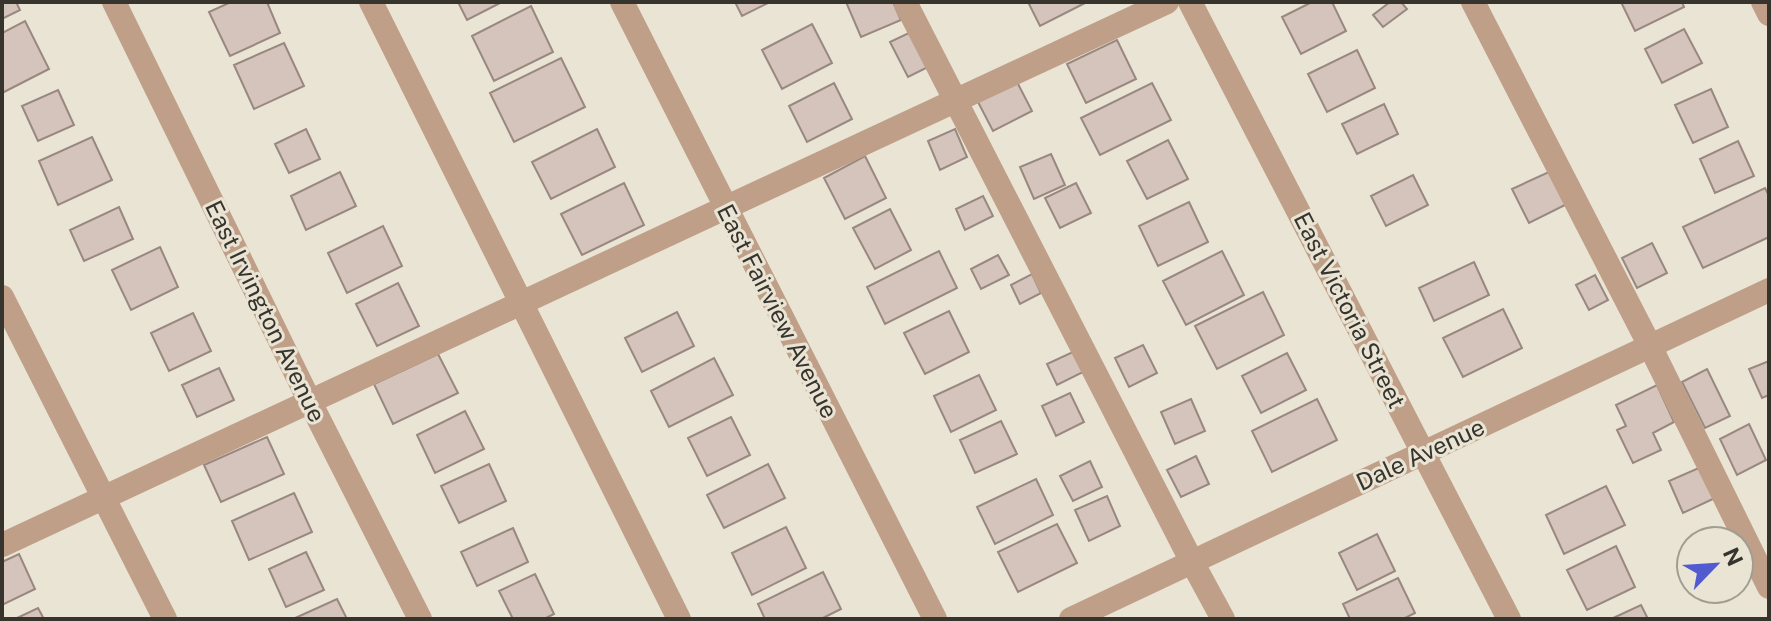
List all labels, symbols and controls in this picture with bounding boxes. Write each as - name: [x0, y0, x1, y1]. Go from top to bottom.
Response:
- street label: East Irvington Avenue: [200, 196, 332, 426]
- street label: East Fairview Avenue: [712, 199, 844, 423]
- street label: East Victoria Street: [1288, 207, 1412, 413]
- street label: Dale Avenue: [1351, 412, 1489, 496]
- north arrow: [1675, 525, 1755, 605]
- text: N: [1718, 543, 1749, 570]

